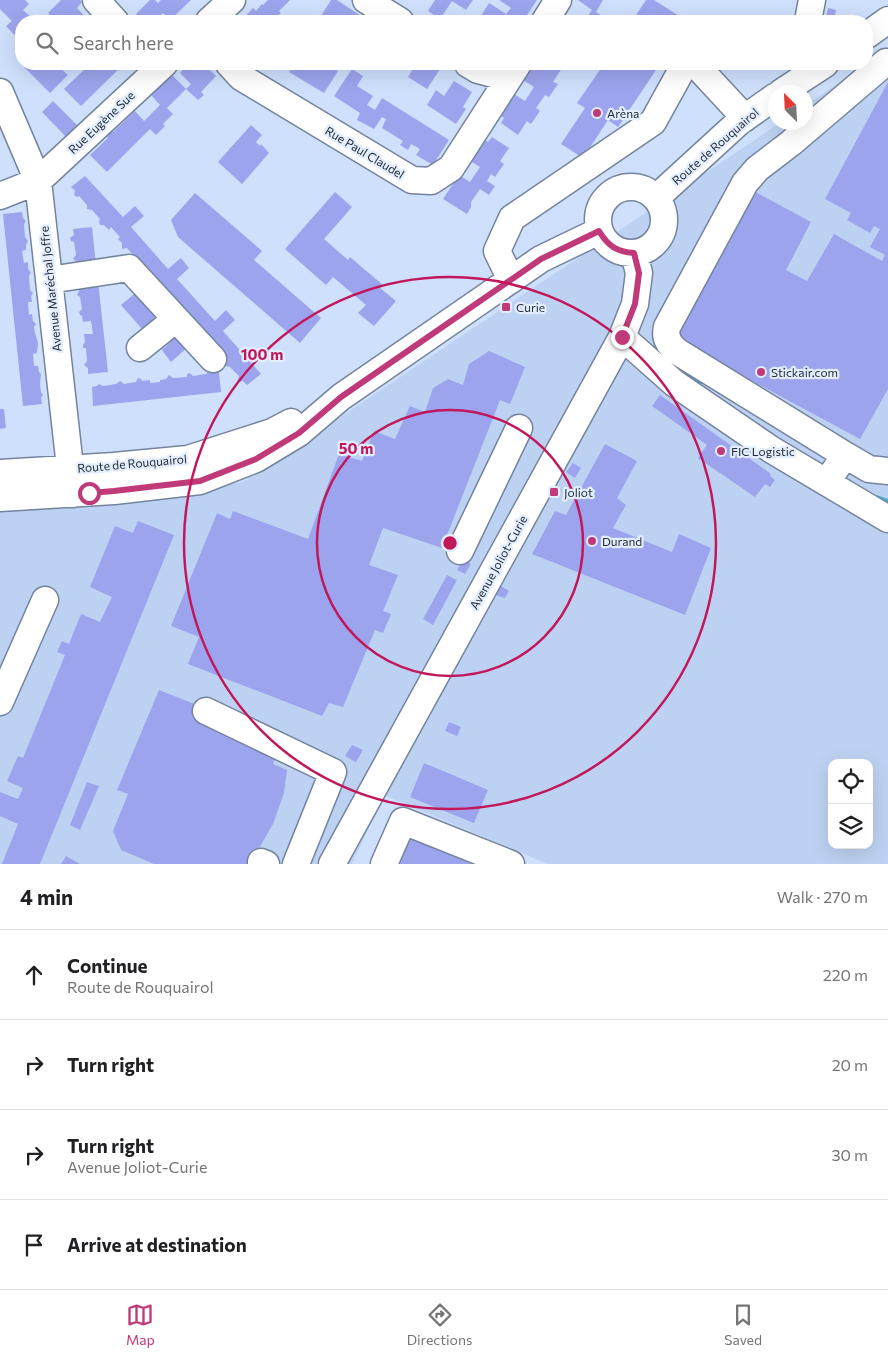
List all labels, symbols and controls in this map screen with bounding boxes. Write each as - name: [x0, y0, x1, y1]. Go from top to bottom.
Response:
- search box: [15, 15, 873, 70]
- icon: search: [33, 29, 61, 57]
- text: Search here: [73, 31, 173, 54]
- north arrow: [768, 85, 813, 130]
- street label: Rue Eugène Sue: [65, 88, 137, 156]
- street label: Route de Rouquairol: [669, 105, 761, 187]
- place label: Arèna: [607, 106, 639, 120]
- marker: Arèna: [591, 107, 603, 119]
- street label: Rue Paul Claudel: [323, 123, 407, 181]
- street label: Avenue Maréchal Joffre: [36, 226, 65, 352]
- place label: Curie: [516, 300, 545, 314]
- marker: Curie: [500, 301, 512, 313]
- route end: [611, 326, 634, 349]
- text: 100 m: [241, 345, 283, 363]
- place label: Stickair.com: [771, 365, 838, 379]
- marker: Stickair.com: [755, 366, 767, 378]
- text: 50 m: [339, 439, 373, 457]
- place label: FIC Logistic: [731, 444, 795, 458]
- marker: FIC Logistic: [715, 445, 727, 457]
- street label: Route de Rouquairol: [77, 451, 187, 475]
- route start: [78, 482, 101, 505]
- place label: Joliot: [564, 485, 593, 500]
- marker: Joliot: [548, 486, 560, 498]
- street label: Avenue Joliot-Curie: [466, 513, 531, 612]
- centre of rings: [441, 534, 459, 552]
- place label: Durand: [602, 534, 642, 548]
- marker: Durand: [586, 535, 598, 547]
- map controls: [828, 759, 873, 849]
- button: locate: [828, 759, 873, 804]
- button: layers: [828, 804, 873, 849]
- text: 4 min: [20, 884, 73, 909]
- text: Walk · 270 m: [777, 887, 868, 906]
- text: Continue: [67, 954, 147, 977]
- icon: ahead: [20, 961, 48, 989]
- text: 220 m: [823, 965, 868, 984]
- text: Route de Rouquairol: [67, 977, 214, 996]
- icon: right: [20, 1051, 48, 1079]
- text: Turn right: [67, 1053, 154, 1076]
- text: 20 m: [832, 1055, 868, 1074]
- text: Turn right: [67, 1134, 154, 1157]
- icon: right: [20, 1141, 48, 1169]
- text: 30 m: [831, 1145, 868, 1164]
- text: Avenue Joliot-Curie: [67, 1157, 207, 1176]
- icon: arrive: [20, 1231, 48, 1259]
- text: Arrive at destination: [67, 1233, 247, 1256]
- tab: Map: [126, 1301, 155, 1348]
- tab: Directions: [407, 1301, 472, 1348]
- tab: Saved: [724, 1301, 762, 1348]

